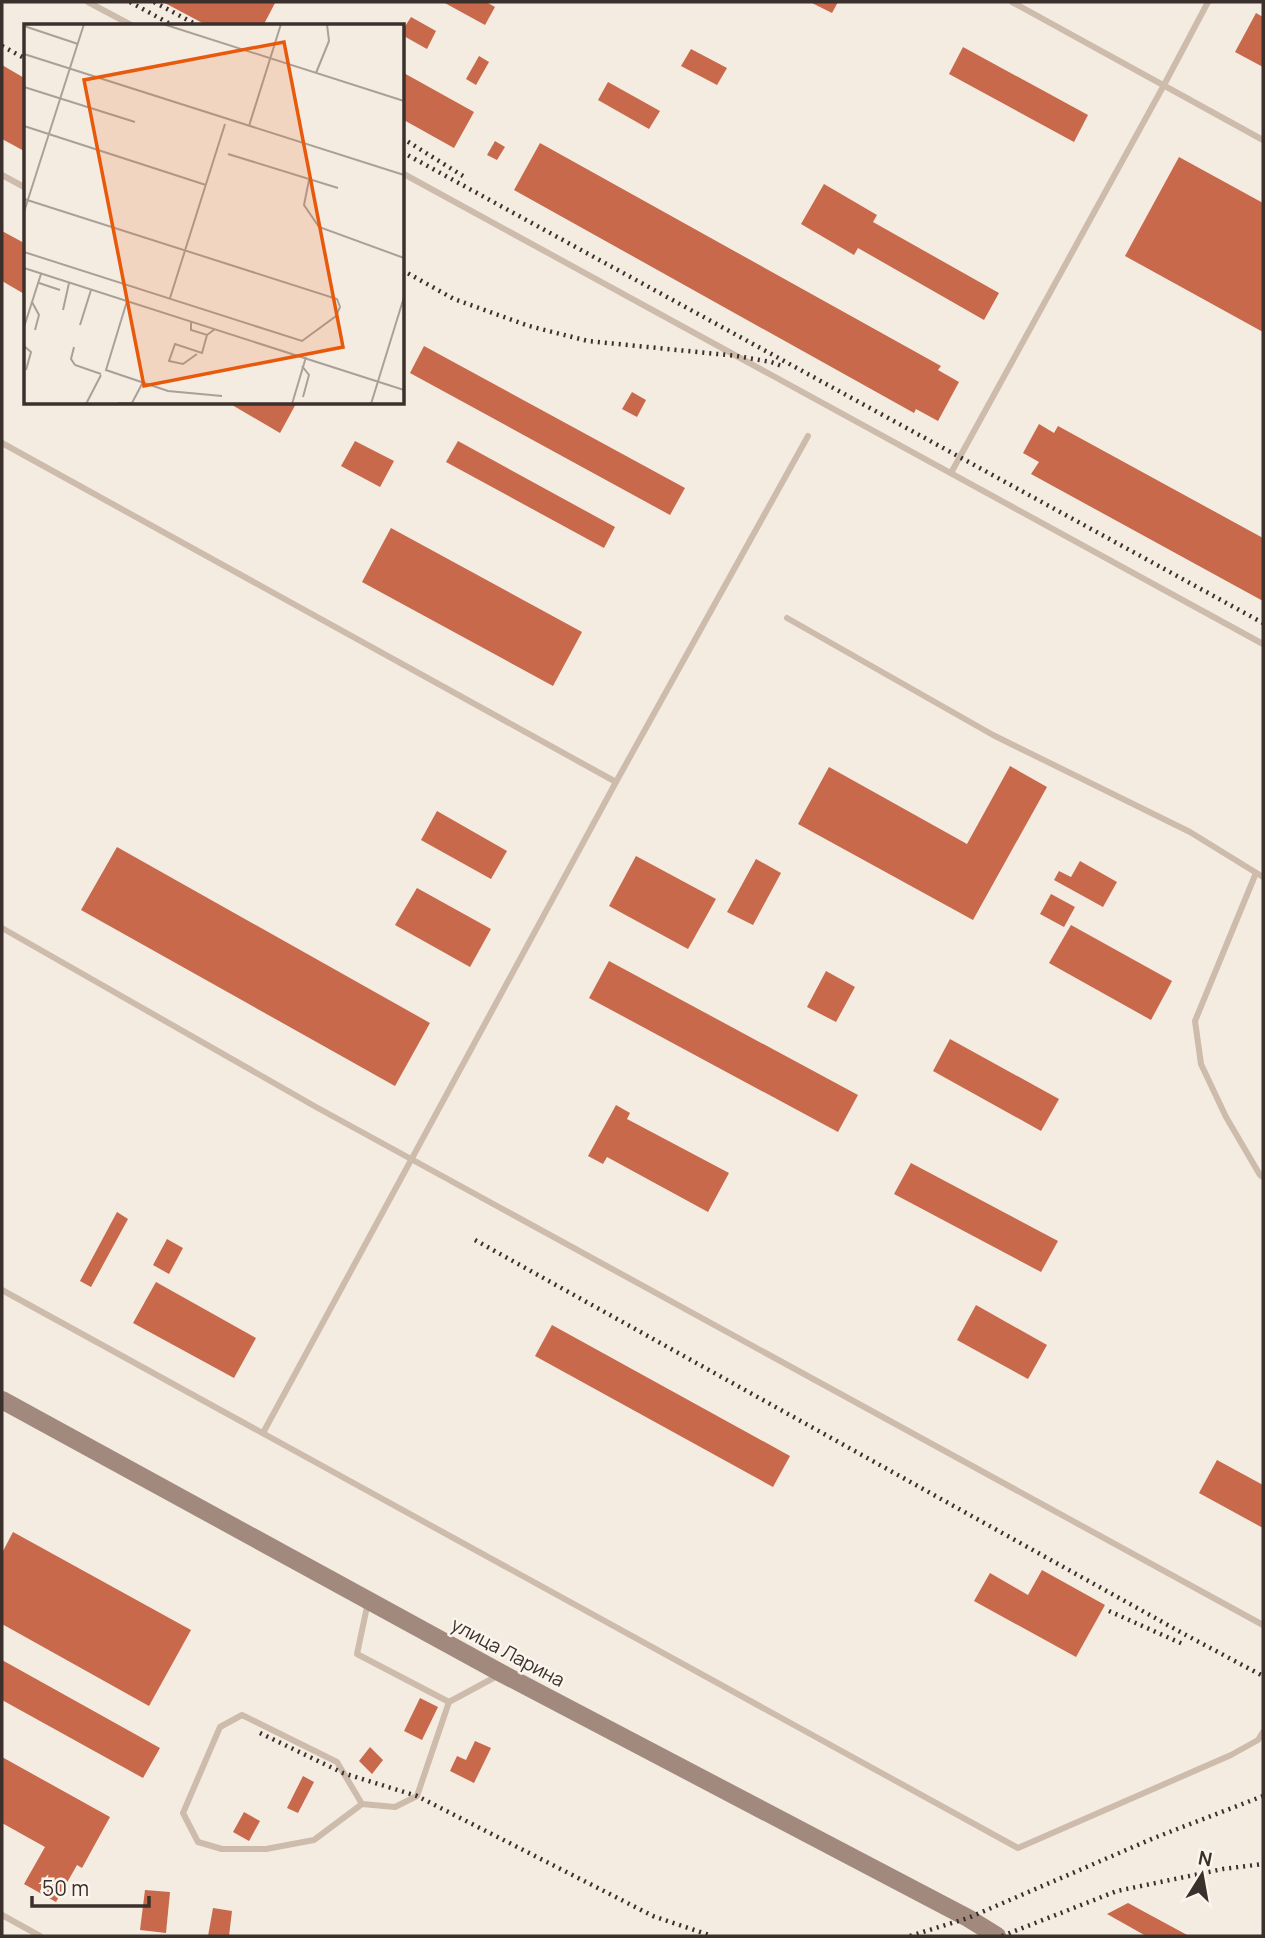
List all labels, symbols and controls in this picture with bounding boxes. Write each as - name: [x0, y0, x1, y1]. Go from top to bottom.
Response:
- inset map: [24, 24, 404, 404]
- street label: улица Ларина: [447, 1611, 569, 1693]
- north arrow: [1167, 1840, 1237, 1910]
- text: N: [1196, 1844, 1214, 1872]
- scale bar: [32, 1864, 149, 1908]
- text: 50 m: [42, 1874, 89, 1902]

